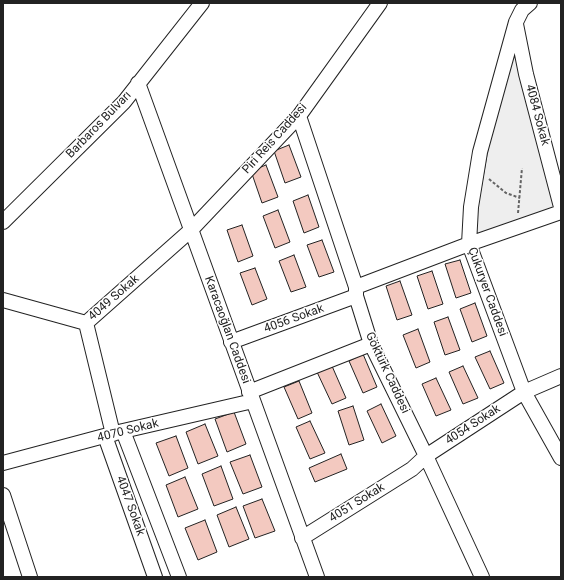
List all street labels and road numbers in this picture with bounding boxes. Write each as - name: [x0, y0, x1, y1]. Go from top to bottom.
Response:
- street label: 4084 Sokak: [522, 83, 552, 147]
- street label: Barbaros Bulvarı: [63, 88, 135, 162]
- street label: Piri Reis Caddesi: [240, 101, 310, 177]
- street label: Çukuryer Caddesi: [464, 246, 510, 338]
- street label: 4049 Sokak: [86, 272, 142, 324]
- street label: Karacaoğlan Caddesi: [201, 274, 253, 386]
- street label: 4056 Sokak: [262, 302, 326, 336]
- street label: Göktürk Caddesi: [362, 330, 412, 416]
- street label: 4054 Sokak: [443, 402, 503, 448]
- street label: 4070 Sokak: [96, 416, 160, 446]
- street label: 4047 Sokak: [113, 474, 147, 538]
- street label: 4051 Sokak: [327, 480, 387, 526]

